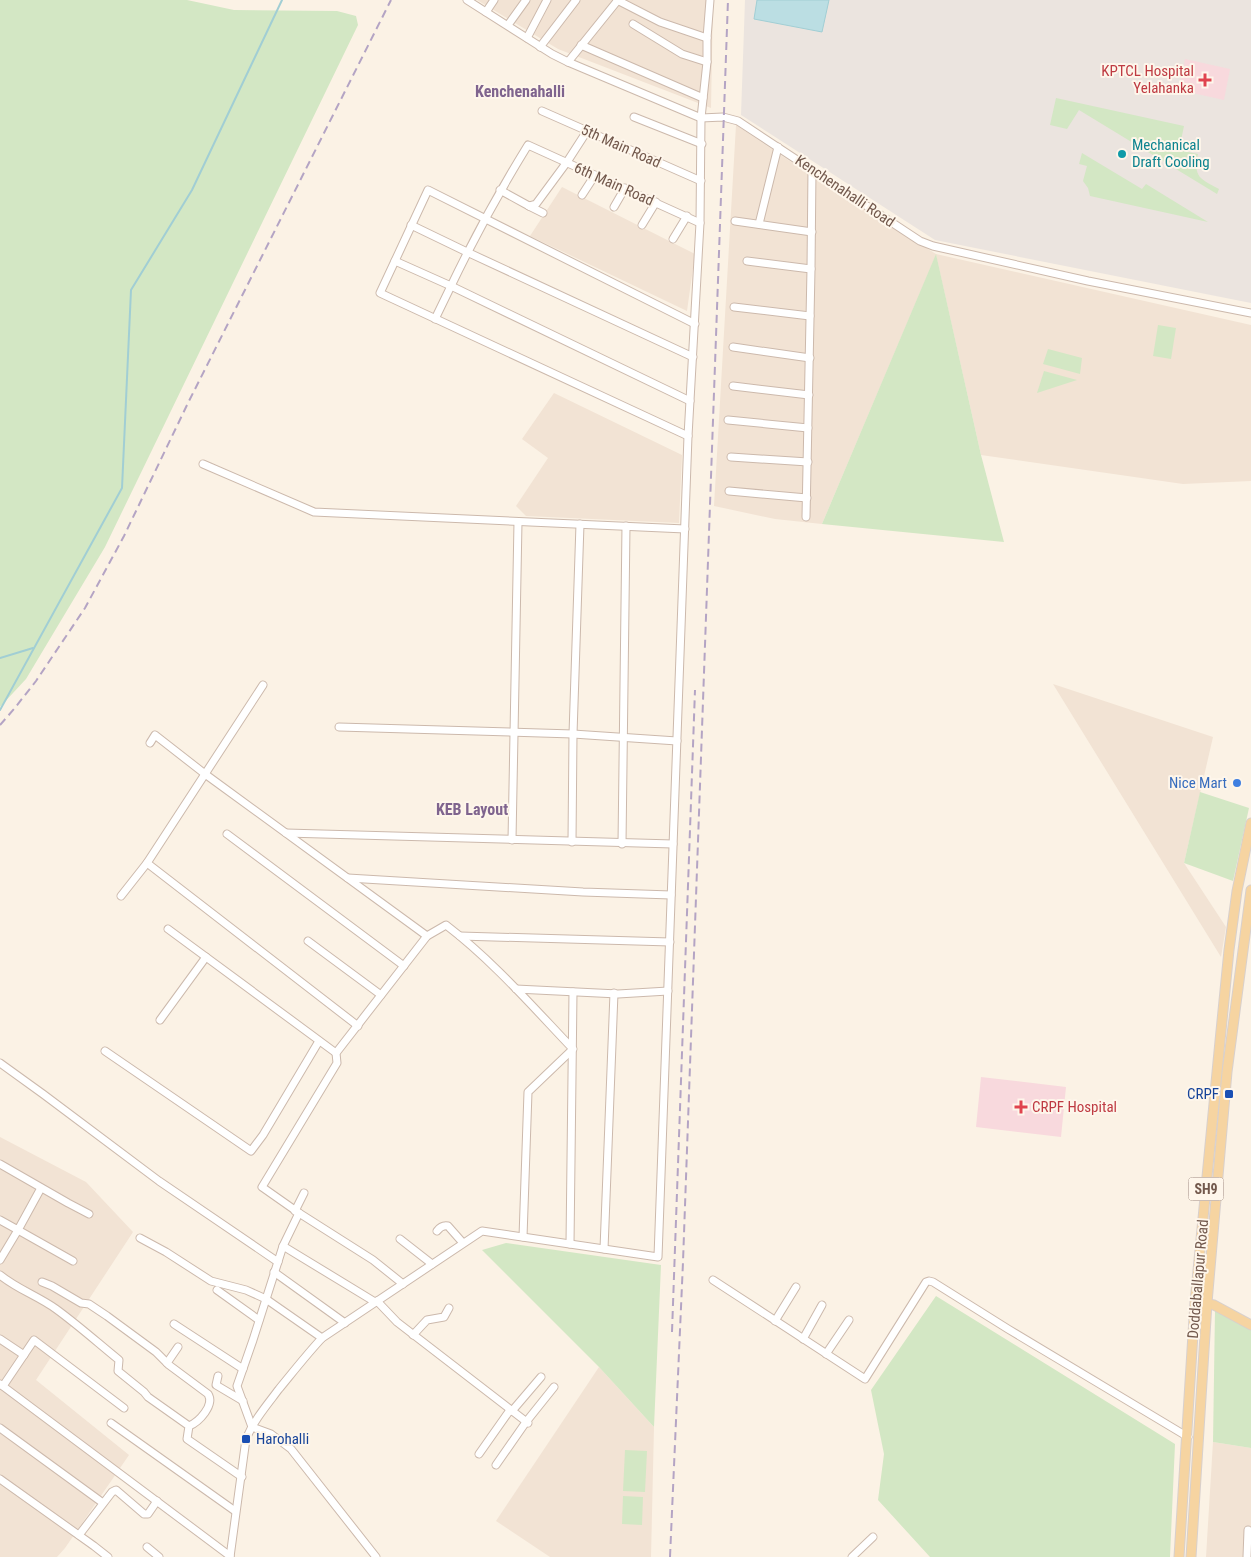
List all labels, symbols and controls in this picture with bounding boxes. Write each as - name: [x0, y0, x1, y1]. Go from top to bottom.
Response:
- place label: KPTCL Hospital Yelahanka: [1101, 62, 1194, 97]
- marker: KPTCL Hospital Yelahanka: [1198, 73, 1212, 87]
- district label: Kenchenahalli: [475, 82, 565, 101]
- street label: 5th Main Road: [578, 120, 664, 172]
- place label: Mechanical Draft Cooling: [1132, 136, 1210, 171]
- marker: Mechanical Draft Cooling: [1116, 148, 1128, 160]
- street label: Kenchenahalli Road: [792, 151, 898, 231]
- street label: 6th Main Road: [571, 158, 657, 210]
- place label: Nice Mart: [1169, 774, 1227, 792]
- marker: Nice Mart: [1231, 777, 1243, 789]
- district label: KEB Layout: [436, 800, 508, 819]
- place label: CRPF: [1187, 1085, 1219, 1103]
- marker: CRPF: [1223, 1088, 1235, 1100]
- place label: CRPF Hospital: [1032, 1098, 1117, 1116]
- marker: CRPF Hospital: [1014, 1100, 1028, 1114]
- road number: SH9: [1188, 1178, 1224, 1200]
- street label: Doddaballapur Road: [1184, 1219, 1212, 1339]
- place label: Harohalli: [256, 1430, 309, 1448]
- marker: Harohalli: [240, 1433, 252, 1445]

